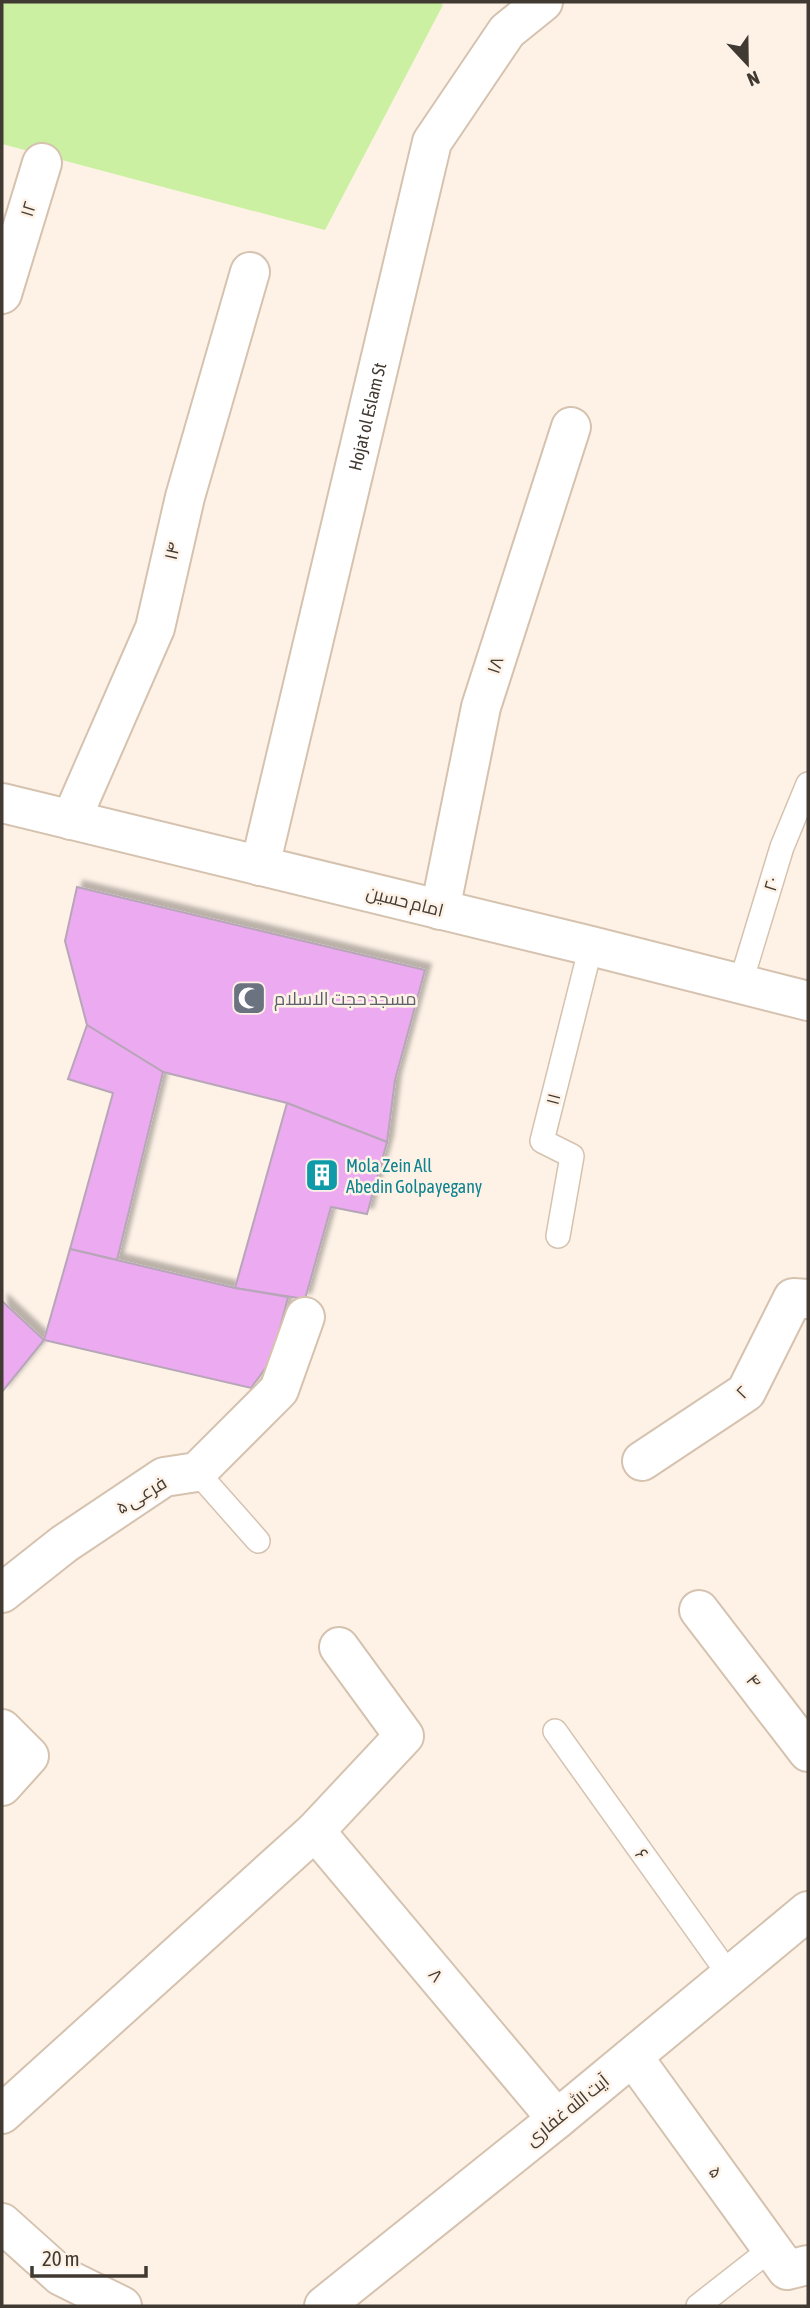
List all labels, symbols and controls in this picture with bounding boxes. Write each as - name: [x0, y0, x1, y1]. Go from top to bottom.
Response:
- north arrow: [712, 28, 782, 98]
- text: N: [744, 66, 763, 91]
- street label: ۱۲: [16, 199, 40, 219]
- street label: Hojat ol Eslam St: [344, 360, 390, 473]
- street label: ۱۴: [160, 540, 184, 562]
- street label: ۱۸: [482, 654, 508, 676]
- street label: ۲۰: [759, 874, 783, 894]
- street label: امام حسین: [364, 881, 446, 923]
- mosque icon: مسجد حجت الاسلام: [230, 979, 268, 1017]
- place label: مسجد حجت الاسلام: [274, 988, 417, 1011]
- street label: ۱۱: [541, 1091, 565, 1107]
- place label: Mola Zein All Abedin Golpayegany: [346, 1155, 482, 1197]
- building icon: Mola Zein All Abedin Golpayegany: [303, 1156, 341, 1194]
- street label: ۲: [731, 1381, 753, 1403]
- street label: فرعی ۵: [112, 1472, 171, 1519]
- street label: ۴: [742, 1670, 766, 1692]
- street label: ۶: [631, 1844, 653, 1864]
- street label: ۸: [424, 1964, 448, 1986]
- street label: آیت الله غفاری: [520, 2069, 614, 2151]
- street label: ۵: [705, 2162, 727, 2182]
- scale bar: [32, 2234, 145, 2278]
- text: 20 m: [42, 2246, 80, 2270]

